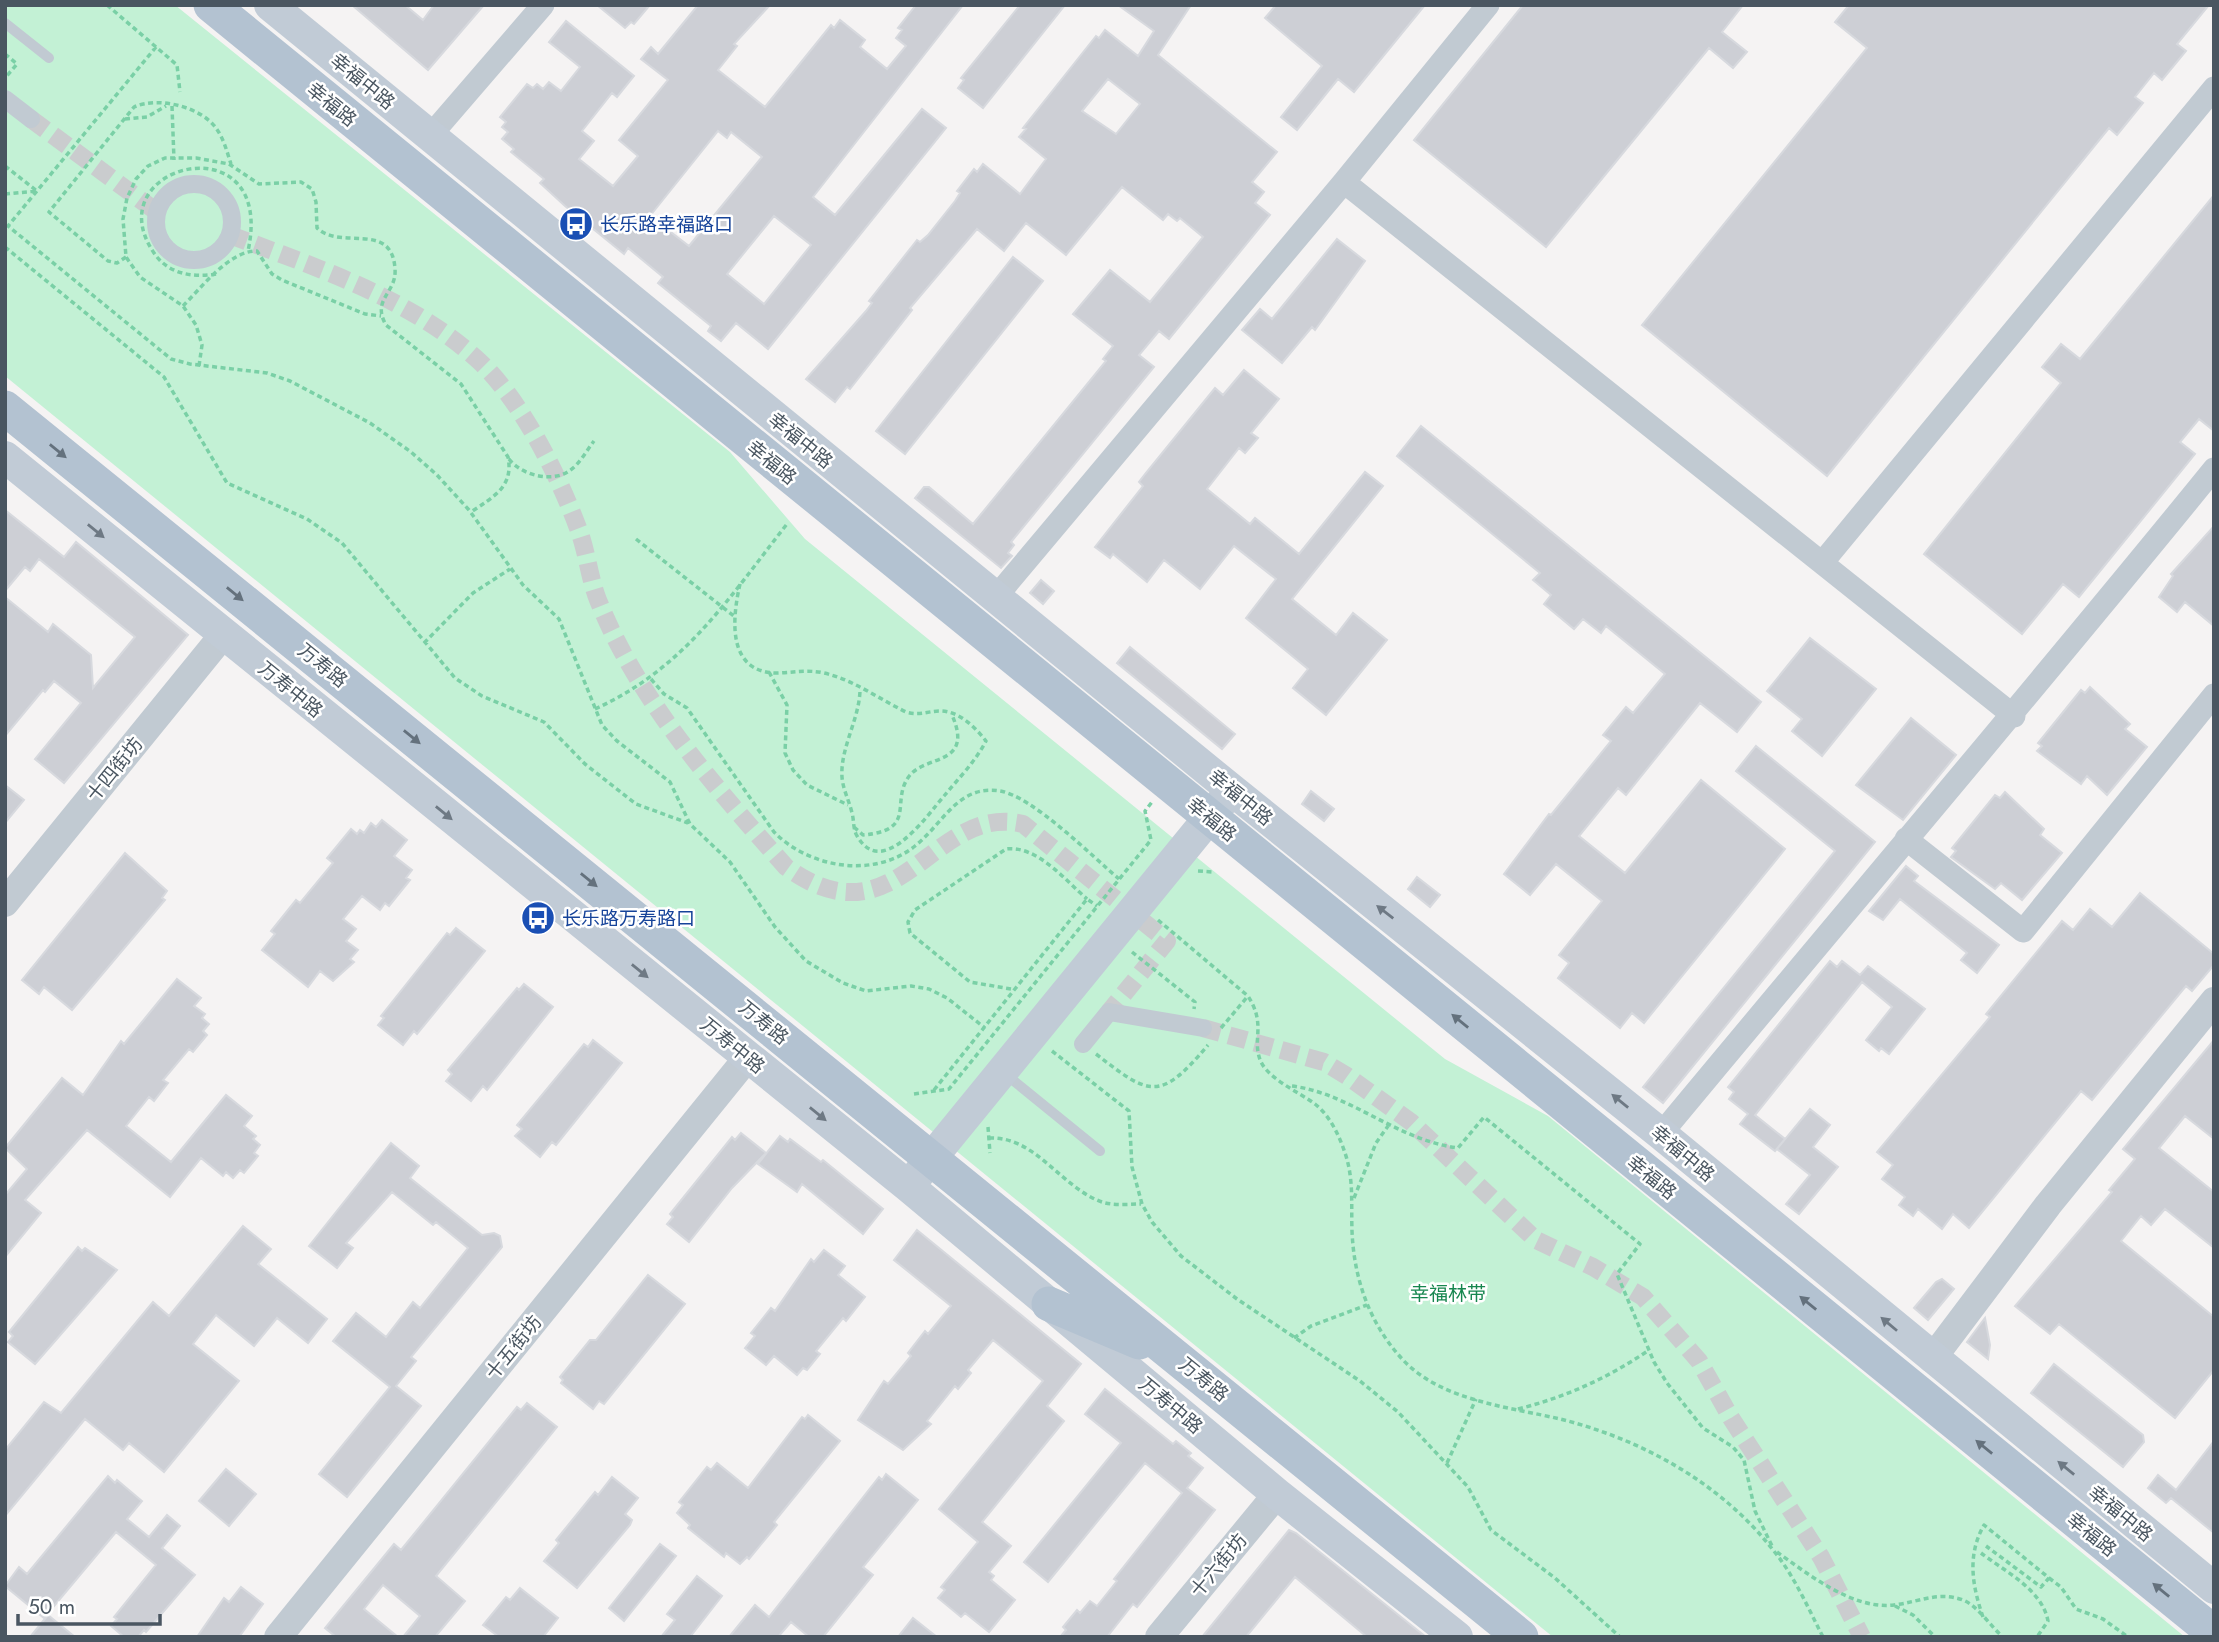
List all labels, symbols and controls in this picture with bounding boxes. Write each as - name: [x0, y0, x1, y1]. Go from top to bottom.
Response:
- street label: 幸福中路: [325, 47, 401, 116]
- street label: 幸福路: [301, 76, 362, 133]
- bus stop icon: 长乐路幸福路口: [557, 205, 595, 243]
- place label: 长乐路幸福路口: [600, 211, 733, 238]
- street label: 幸福中路: [763, 406, 839, 475]
- street label: 幸福路: [741, 434, 802, 491]
- one-way arrow: [49, 443, 67, 458]
- one-way arrow: [88, 523, 105, 538]
- one-way arrow: [226, 586, 244, 601]
- street label: 万寿路: [292, 637, 353, 694]
- street label: 万寿中路: [253, 655, 329, 724]
- one-way arrow: [403, 729, 420, 744]
- street label: 十四街坊: [80, 731, 149, 807]
- street label: 幸福中路: [1203, 763, 1279, 832]
- street label: 幸福路: [1181, 791, 1242, 848]
- one-way arrow: [435, 805, 453, 820]
- one-way arrow: [580, 872, 597, 887]
- bus stop icon: 长乐路万寿路口: [519, 899, 557, 937]
- one-way arrow: [1377, 904, 1395, 919]
- place label: 长乐路万寿路口: [562, 905, 695, 932]
- one-way arrow: [632, 963, 649, 978]
- street label: 万寿路: [733, 994, 794, 1051]
- street label: 万寿中路: [695, 1011, 771, 1080]
- one-way arrow: [1451, 1013, 1469, 1028]
- one-way arrow: [1611, 1093, 1629, 1108]
- one-way arrow: [808, 1106, 826, 1121]
- street label: 幸福中路: [1645, 1119, 1720, 1188]
- street label: 幸福路: [1621, 1149, 1682, 1206]
- park label: 幸福林带: [1410, 1280, 1486, 1307]
- one-way arrow: [1799, 1296, 1817, 1311]
- street label: 十五街坊: [479, 1309, 548, 1385]
- one-way arrow: [1881, 1317, 1898, 1332]
- street label: 万寿路: [1173, 1351, 1234, 1408]
- street label: 万寿中路: [1133, 1371, 1208, 1440]
- one-way arrow: [1976, 1439, 1994, 1454]
- one-way arrow: [2057, 1460, 2075, 1475]
- street label: 幸福中路: [2083, 1479, 2159, 1548]
- street label: 幸福路: [2061, 1506, 2122, 1563]
- street label: 十六街坊: [1184, 1528, 1253, 1603]
- scale bar: [18, 1582, 159, 1626]
- one-way arrow: [2152, 1583, 2169, 1598]
- text: 50 m: [28, 1592, 75, 1622]

